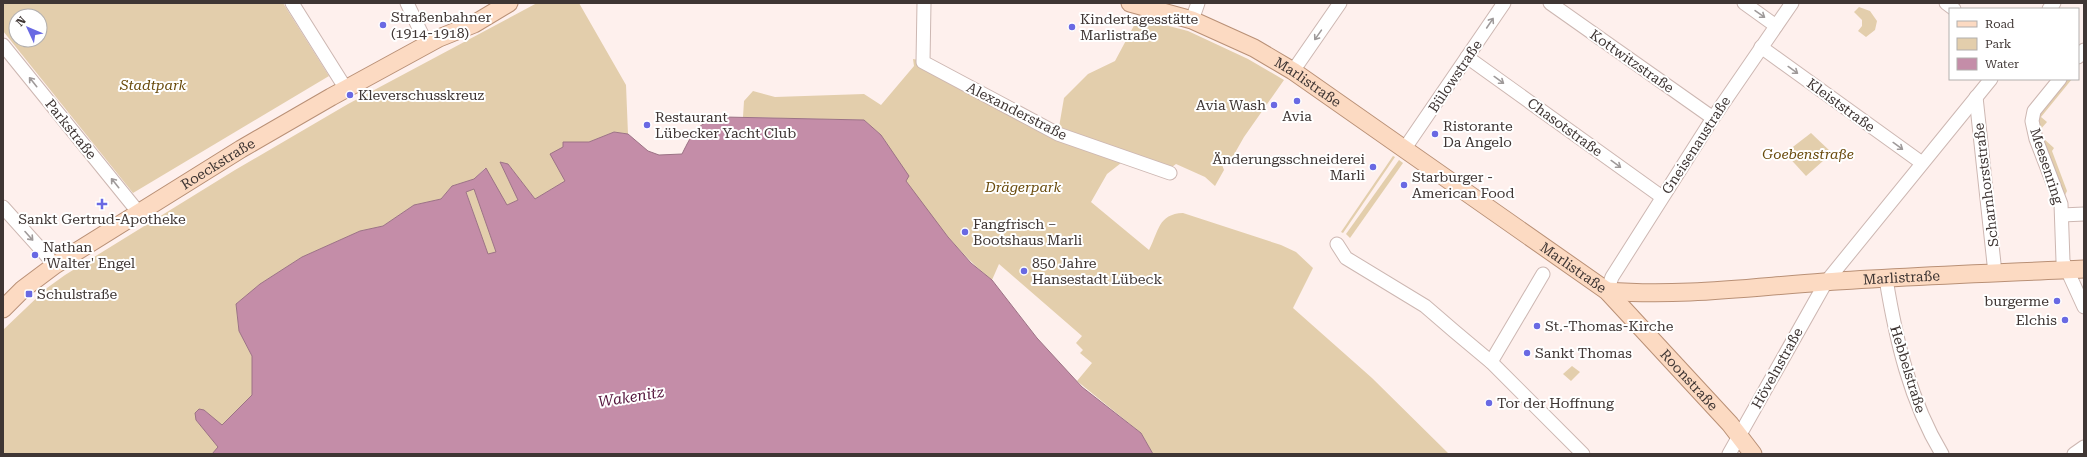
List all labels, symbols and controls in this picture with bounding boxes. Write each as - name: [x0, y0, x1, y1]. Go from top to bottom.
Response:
- north arrow: [8, 8, 48, 48]
- legend: [1949, 8, 2079, 80]
- place label: Straßenbahner (1914-1918): [391, 9, 492, 41]
- one-way arrow: [1754, 10, 1765, 18]
- place label: Kindertagesstätte Marlistraße: [1080, 11, 1199, 43]
- text: N: [14, 13, 29, 29]
- text: Road: [1985, 17, 2015, 31]
- one-way arrow: [1486, 18, 1494, 29]
- marker: Straßenbahner (1914-1918): [378, 20, 388, 30]
- marker: Kindertagesstätte Marlistraße: [1067, 22, 1077, 32]
- street label: Kottwitzstraße: [1587, 26, 1677, 96]
- one-way arrow: [1314, 29, 1322, 40]
- street label: Bülowstraße: [1425, 37, 1485, 115]
- text: Park: [1985, 37, 2012, 51]
- street label: Marlistraße: [1272, 54, 1344, 110]
- text: Water: [1985, 57, 2019, 71]
- one-way arrow: [1787, 66, 1798, 74]
- street label: Kleiststraße: [1804, 75, 1878, 135]
- one-way arrow: [28, 76, 37, 87]
- one-way arrow: [1493, 76, 1504, 84]
- park label: Stadtpark: [119, 77, 186, 93]
- street label: Alexanderstraße: [964, 79, 1070, 143]
- place label: Kleverschusskreuz: [358, 87, 485, 103]
- marker: Kleverschusskreuz: [345, 90, 355, 100]
- street label: Gneisenaustraße: [1658, 93, 1734, 197]
- street label: Chasotstraße: [1524, 94, 1606, 160]
- street label: Parkstraße: [42, 96, 100, 162]
- marker: Avia: [1292, 96, 1302, 106]
- place label: Avia Wash: [1196, 97, 1266, 113]
- marker: Avia Wash: [1269, 100, 1279, 110]
- place label: Avia: [1282, 108, 1312, 124]
- place label: Restaurant Lübecker Yacht Club: [655, 109, 796, 141]
- place label: Ristorante Da Angelo: [1443, 118, 1513, 150]
- marker: Restaurant Lübecker Yacht Club: [642, 120, 652, 130]
- street label: Scharnhorststraße: [1970, 122, 2002, 248]
- street label: Meesenring: [2027, 126, 2067, 206]
- marker: Ristorante Da Angelo: [1430, 129, 1440, 139]
- street label: Roeckstraße: [178, 135, 258, 193]
- one-way arrow: [1893, 142, 1904, 150]
- park label: Goebenstraße: [1762, 146, 1854, 162]
- place label: Änderungsschneiderei Marli: [1212, 151, 1366, 183]
- one-way arrow: [1610, 160, 1621, 168]
- marker: Änderungsschneiderei Marli: [1368, 162, 1378, 172]
- place label: Starburger - American Food: [1412, 169, 1514, 201]
- one-way arrow: [110, 177, 119, 188]
- park label: Drägerpark: [984, 179, 1061, 195]
- marker: Starburger - American Food: [1399, 180, 1409, 190]
- marker: Sankt Gertrud-Apotheke: [97, 199, 107, 209]
- place label: Sankt Gertrud-Apotheke: [18, 211, 186, 227]
- place label: Fangfrisch – Bootshaus Marli: [973, 216, 1083, 248]
- marker: Fangfrisch – Bootshaus Marli: [960, 227, 970, 237]
- one-way arrow: [24, 231, 33, 242]
- place label: Nathan 'Walter' Engel: [43, 239, 136, 271]
- street label: Marlistraße: [1537, 239, 1610, 296]
- marker: Nathan 'Walter' Engel: [30, 250, 40, 260]
- place label: 850 Jahre Hansestadt Lübeck: [1032, 255, 1162, 287]
- marker: 850 Jahre Hansestadt Lübeck: [1019, 266, 1029, 276]
- street label: Marlistraße: [1863, 267, 1941, 287]
- place label: Schulstraße: [37, 286, 118, 302]
- marker: Schulstraße: [24, 289, 34, 299]
- place label: burgerme: [1984, 293, 2049, 309]
- marker: burgerme: [2052, 296, 2062, 306]
- place label: Elchis: [2016, 312, 2057, 328]
- marker: Elchis: [2060, 315, 2070, 325]
- place label: St.-Thomas-Kirche: [1545, 318, 1674, 334]
- marker: St.-Thomas-Kirche: [1532, 321, 1542, 331]
- street label: Hebbelstraße: [1887, 323, 1929, 415]
- street label: Hövelnstraße: [1748, 324, 1806, 411]
- place label: Sankt Thomas: [1535, 345, 1632, 361]
- street label: Roonstraße: [1657, 346, 1721, 414]
- marker: Sankt Thomas: [1522, 348, 1532, 358]
- water label: Wakenitz: [597, 383, 666, 411]
- place label: Tor der Hoffnung: [1497, 395, 1614, 411]
- marker: Tor der Hoffnung: [1484, 398, 1494, 408]

